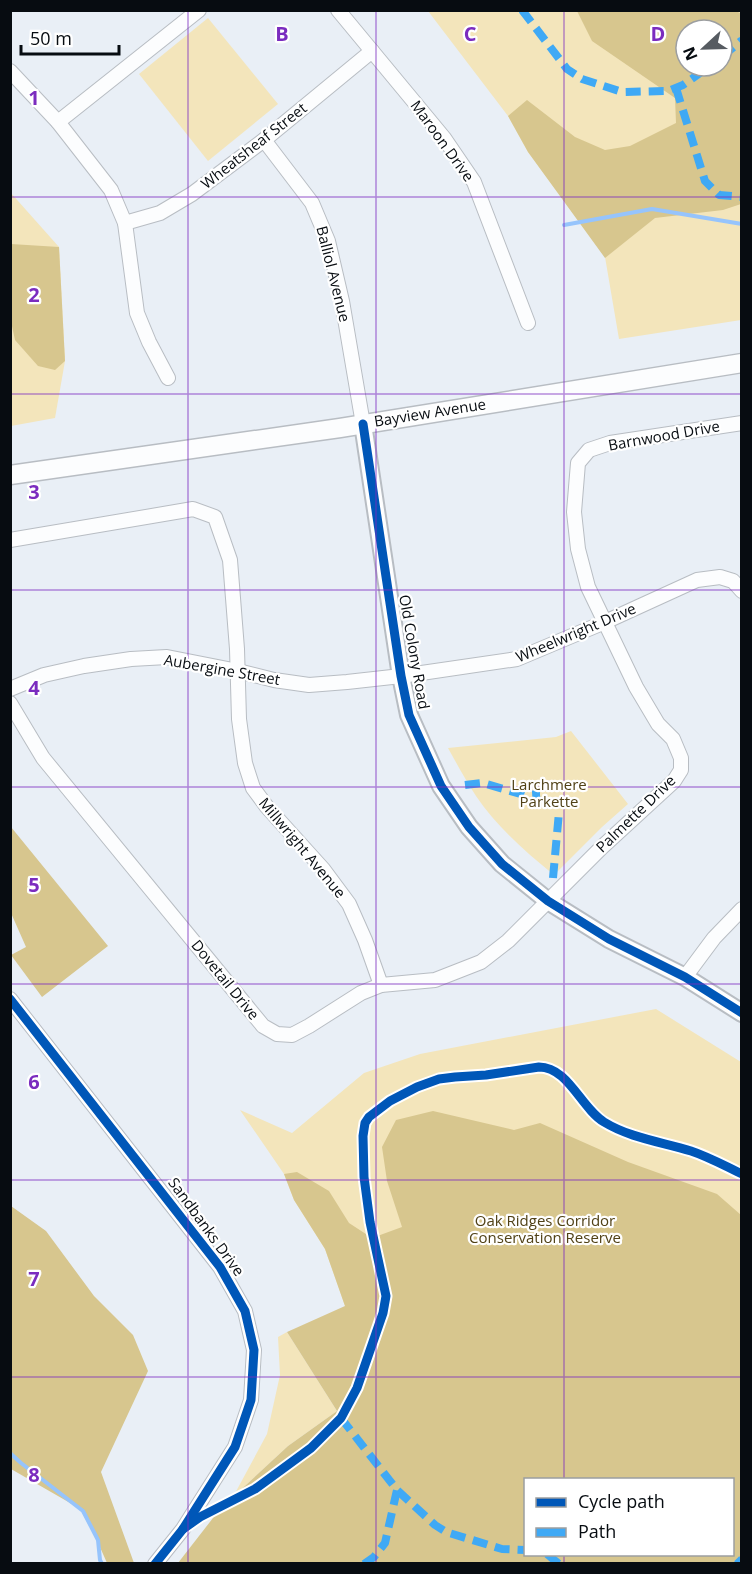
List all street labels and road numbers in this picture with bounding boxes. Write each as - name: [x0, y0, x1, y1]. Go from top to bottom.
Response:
- street label: Maroon Drive: [407, 96, 479, 185]
- street label: Wheatsheaf Street: [196, 98, 310, 193]
- street label: Balliol Avenue: [312, 224, 356, 324]
- street label: Bayview Avenue: [372, 393, 487, 431]
- street label: Barnwood Drive: [607, 415, 721, 455]
- street label: Old Colony Road: [395, 593, 435, 711]
- street label: Wheelwright Drive: [513, 598, 639, 666]
- street label: Aubergine Street: [162, 649, 282, 689]
- street label: Palmette Drive: [591, 770, 679, 856]
- street label: Millwright Avenue: [255, 793, 351, 902]
- street label: Dovetail Drive: [187, 935, 264, 1024]
- street label: Sandbanks Drive: [164, 1173, 249, 1280]

